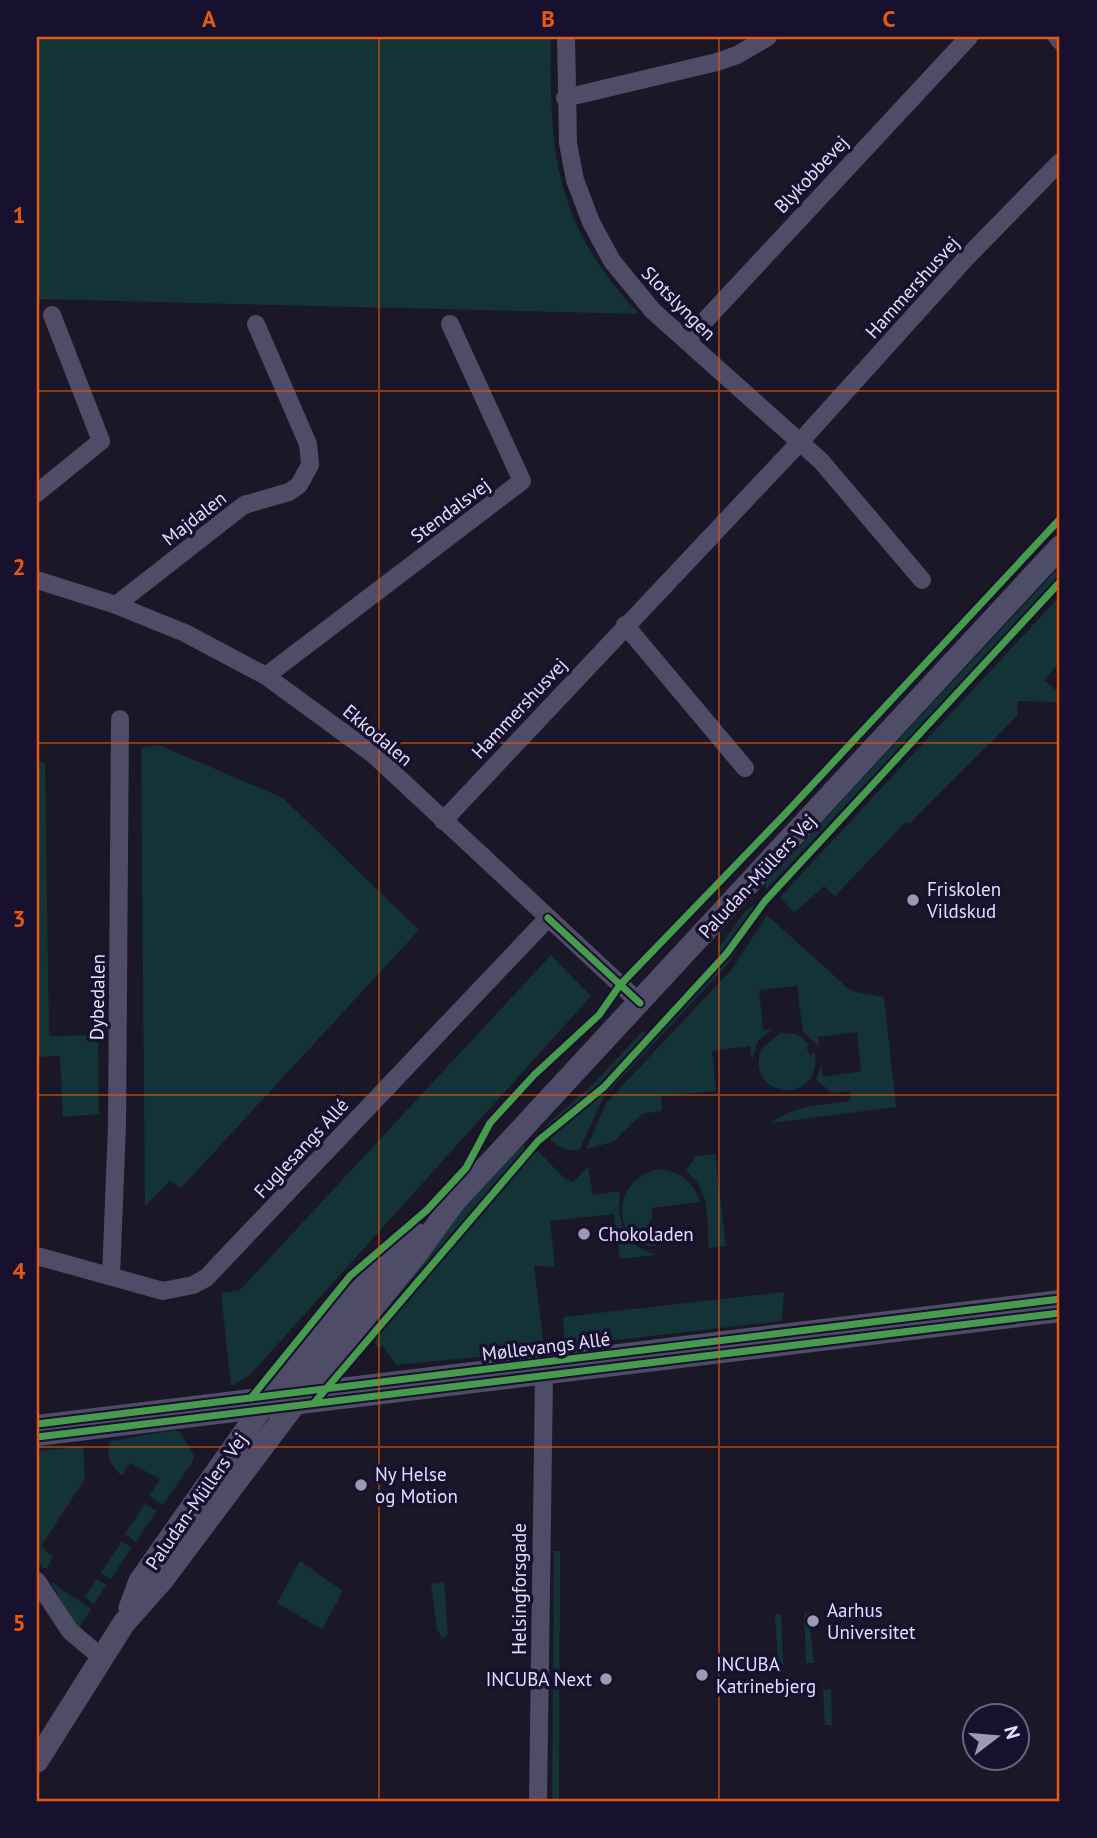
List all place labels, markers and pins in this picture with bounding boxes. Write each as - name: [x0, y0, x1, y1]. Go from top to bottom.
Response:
- place label: Friskolen Vildskud: [926, 877, 1001, 923]
- marker: Friskolen Vildskud: [905, 892, 921, 908]
- place label: Chokoladen: [598, 1222, 694, 1246]
- marker: Chokoladen: [576, 1226, 592, 1242]
- place label: Ny Helse og Motion: [375, 1462, 458, 1508]
- marker: Ny Helse og Motion: [353, 1477, 369, 1493]
- place label: Aarhus Universitet: [827, 1598, 916, 1644]
- marker: Aarhus Universitet: [805, 1613, 821, 1629]
- place label: INCUBA Katrinebjerg: [716, 1652, 816, 1698]
- place label: INCUBA Next: [486, 1667, 593, 1691]
- marker: INCUBA Katrinebjerg: [694, 1667, 710, 1683]
- marker: INCUBA Next: [598, 1671, 614, 1687]

